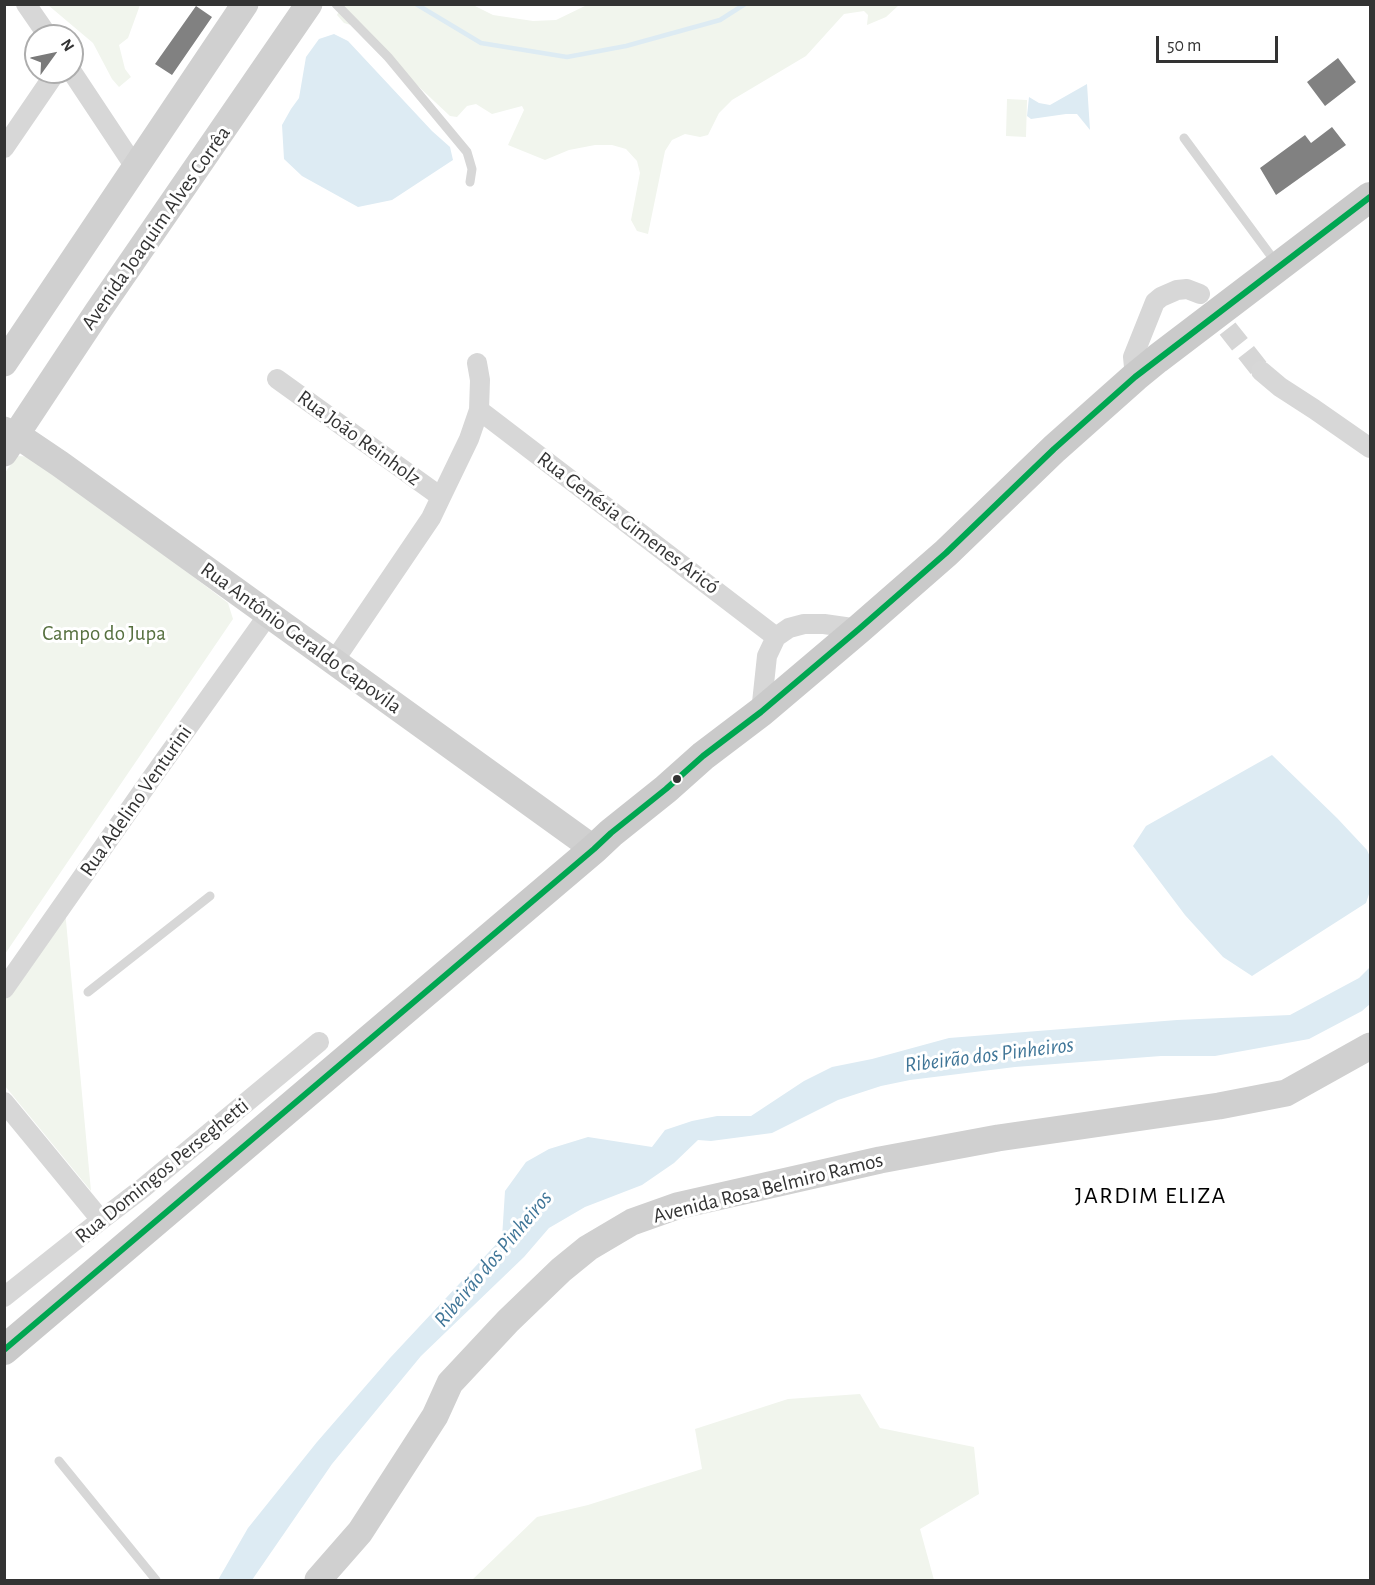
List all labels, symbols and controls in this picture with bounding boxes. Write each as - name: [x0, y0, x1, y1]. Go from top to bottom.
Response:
- north arrow: [24, 24, 84, 84]
- scale bar: [1159, 24, 1280, 62]
- text: N: [58, 36, 77, 54]
- text: 50 m: [1167, 37, 1201, 55]
- street label: Avenida Joaquim Alves Corrêa: [76, 121, 236, 335]
- street label: Rua João Reinholz: [292, 385, 426, 491]
- street label: Rua Genésia Gimenes Aricó: [532, 446, 724, 600]
- street label: Rua Antônio Geraldo Capovila: [196, 557, 406, 719]
- park label: Campo do Jupa: [42, 621, 166, 647]
- street label: Rua Adelino Venturini: [74, 721, 198, 881]
- unlabelled marker: [671, 773, 683, 785]
- water label: Ribeirão dos Pinheiros: [903, 1032, 1075, 1078]
- street label: Rua Domingos Perseghetti: [70, 1093, 254, 1249]
- street label: Avenida Rosa Belmiro Ramos: [650, 1147, 886, 1229]
- district label: JARDIM ELIZA: [1075, 1182, 1227, 1210]
- water label: Ribeirão dos Pinheiros: [428, 1185, 558, 1333]

